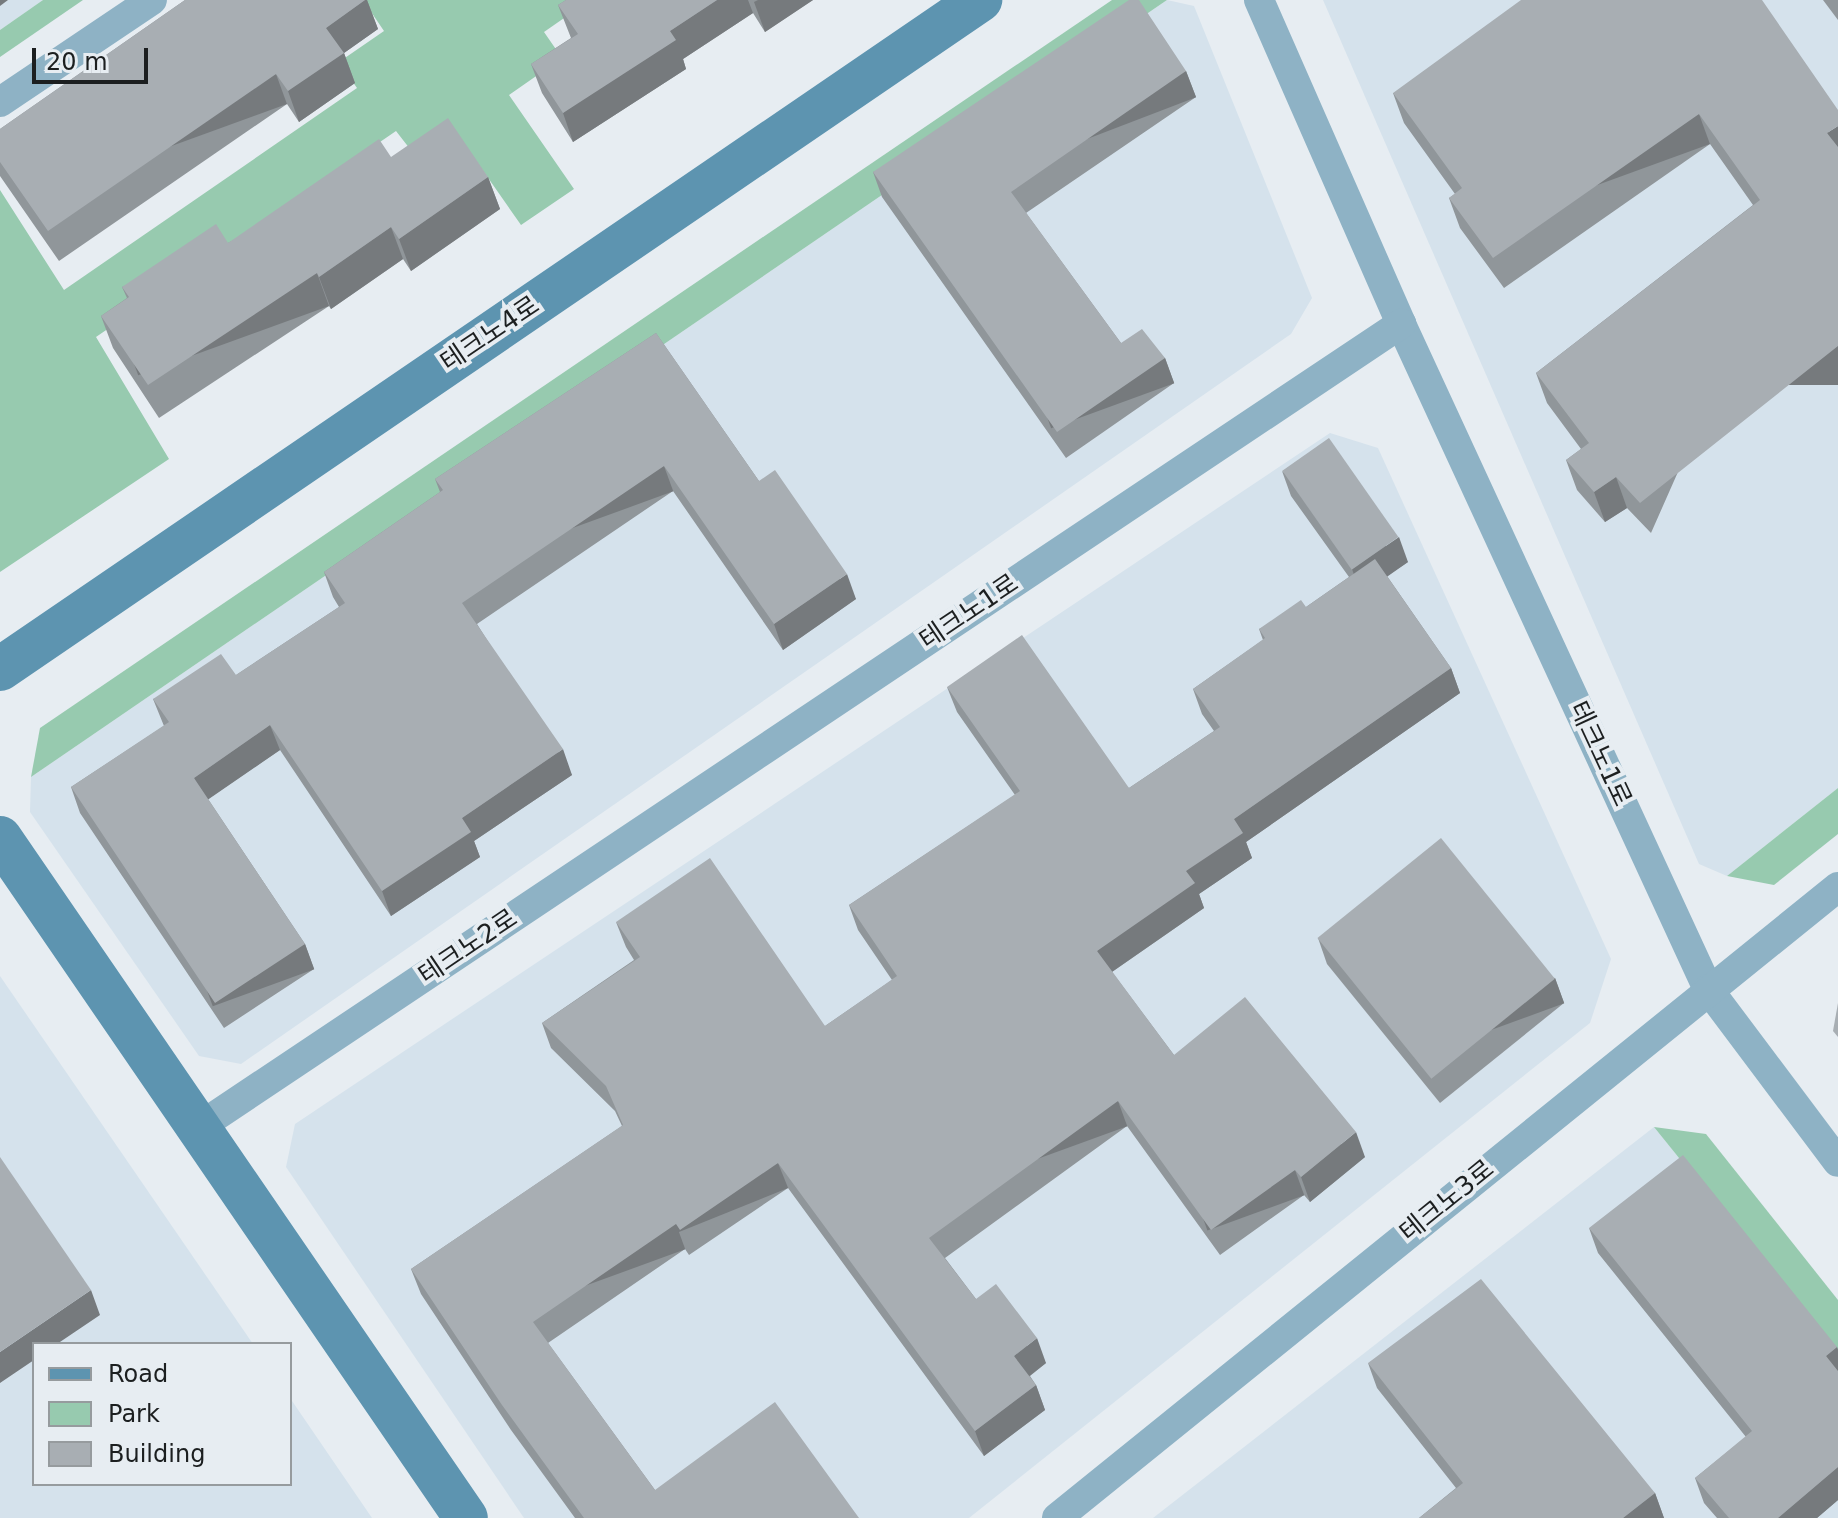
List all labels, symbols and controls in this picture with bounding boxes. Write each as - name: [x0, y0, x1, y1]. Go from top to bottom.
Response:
- scale bar: [36, 32, 152, 82]
- text: 20 m: [46, 48, 108, 76]
- street label: 테크노4로: [435, 290, 545, 378]
- street label: 테크노1로: [914, 568, 1024, 656]
- street label: 테크노1로: [1562, 697, 1638, 811]
- street label: 테크노2로: [413, 903, 523, 991]
- street label: 테크노3로: [1394, 1154, 1500, 1248]
- legend: [32, 1342, 292, 1486]
- text: Road: [108, 1360, 168, 1388]
- text: Park: [108, 1400, 160, 1428]
- text: Building: [108, 1440, 205, 1468]

